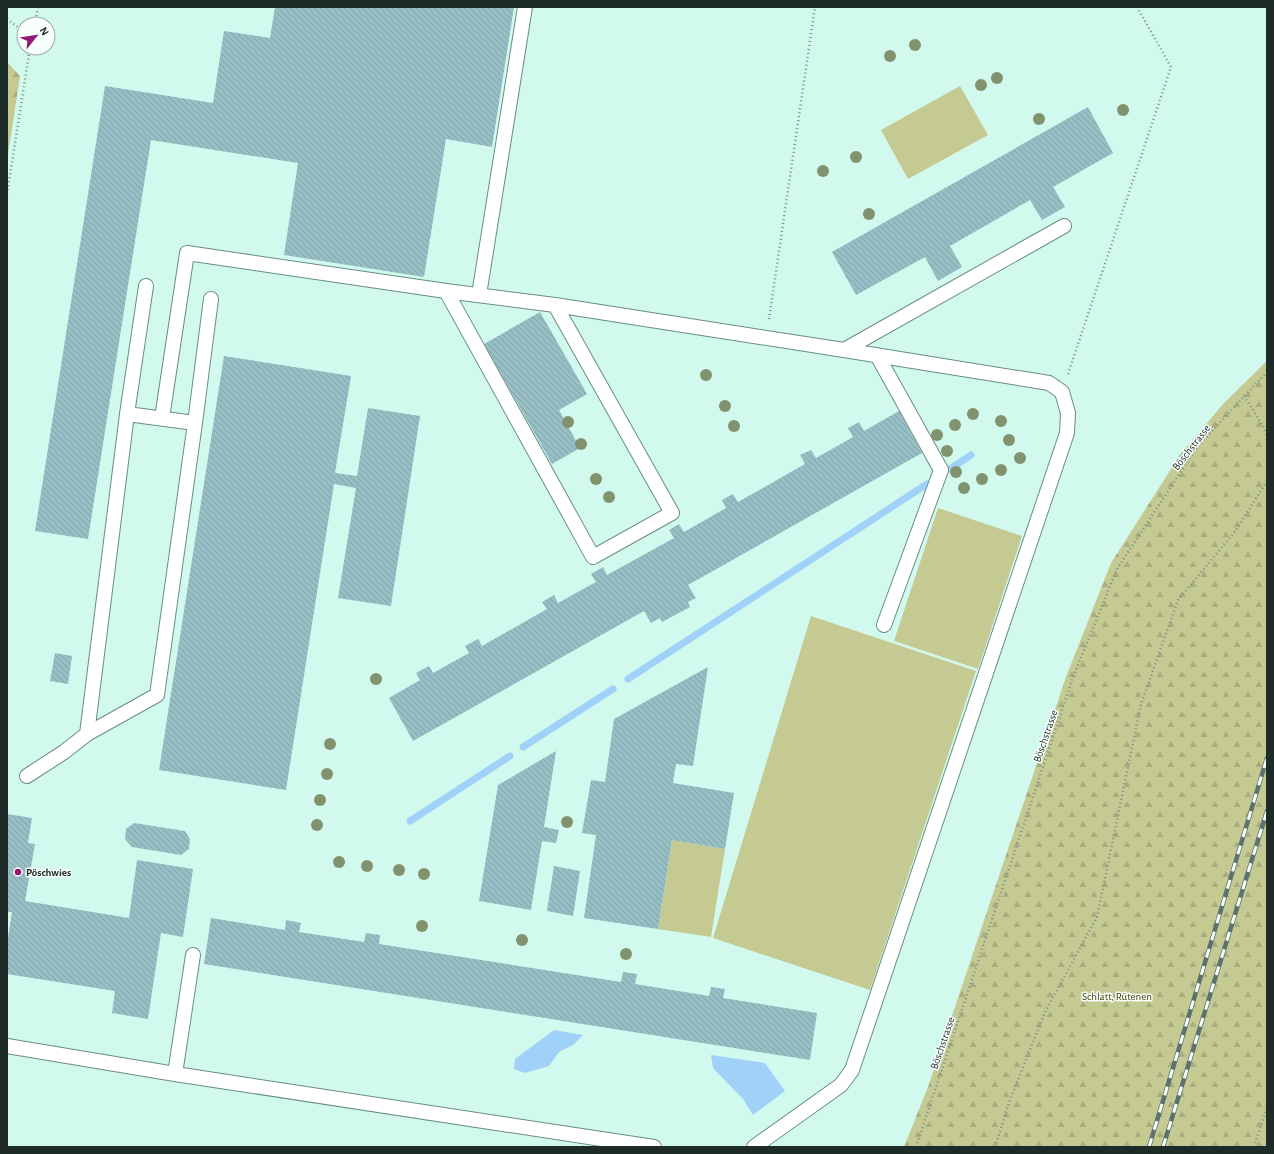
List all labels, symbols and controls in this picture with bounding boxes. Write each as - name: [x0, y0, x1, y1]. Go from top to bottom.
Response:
- north arrow: [16, 16, 56, 56]
- text: N: [38, 25, 51, 37]
- street label: Böschstrasse: [1170, 422, 1213, 472]
- street label: Böschstrasse: [1031, 709, 1060, 764]
- marker: Pöschwies: [13, 867, 23, 877]
- place label: Pöschwies: [26, 867, 71, 878]
- park label: Schlatt, Rütenen: [1082, 991, 1152, 1002]
- street label: Böschstrasse: [928, 1016, 957, 1071]

